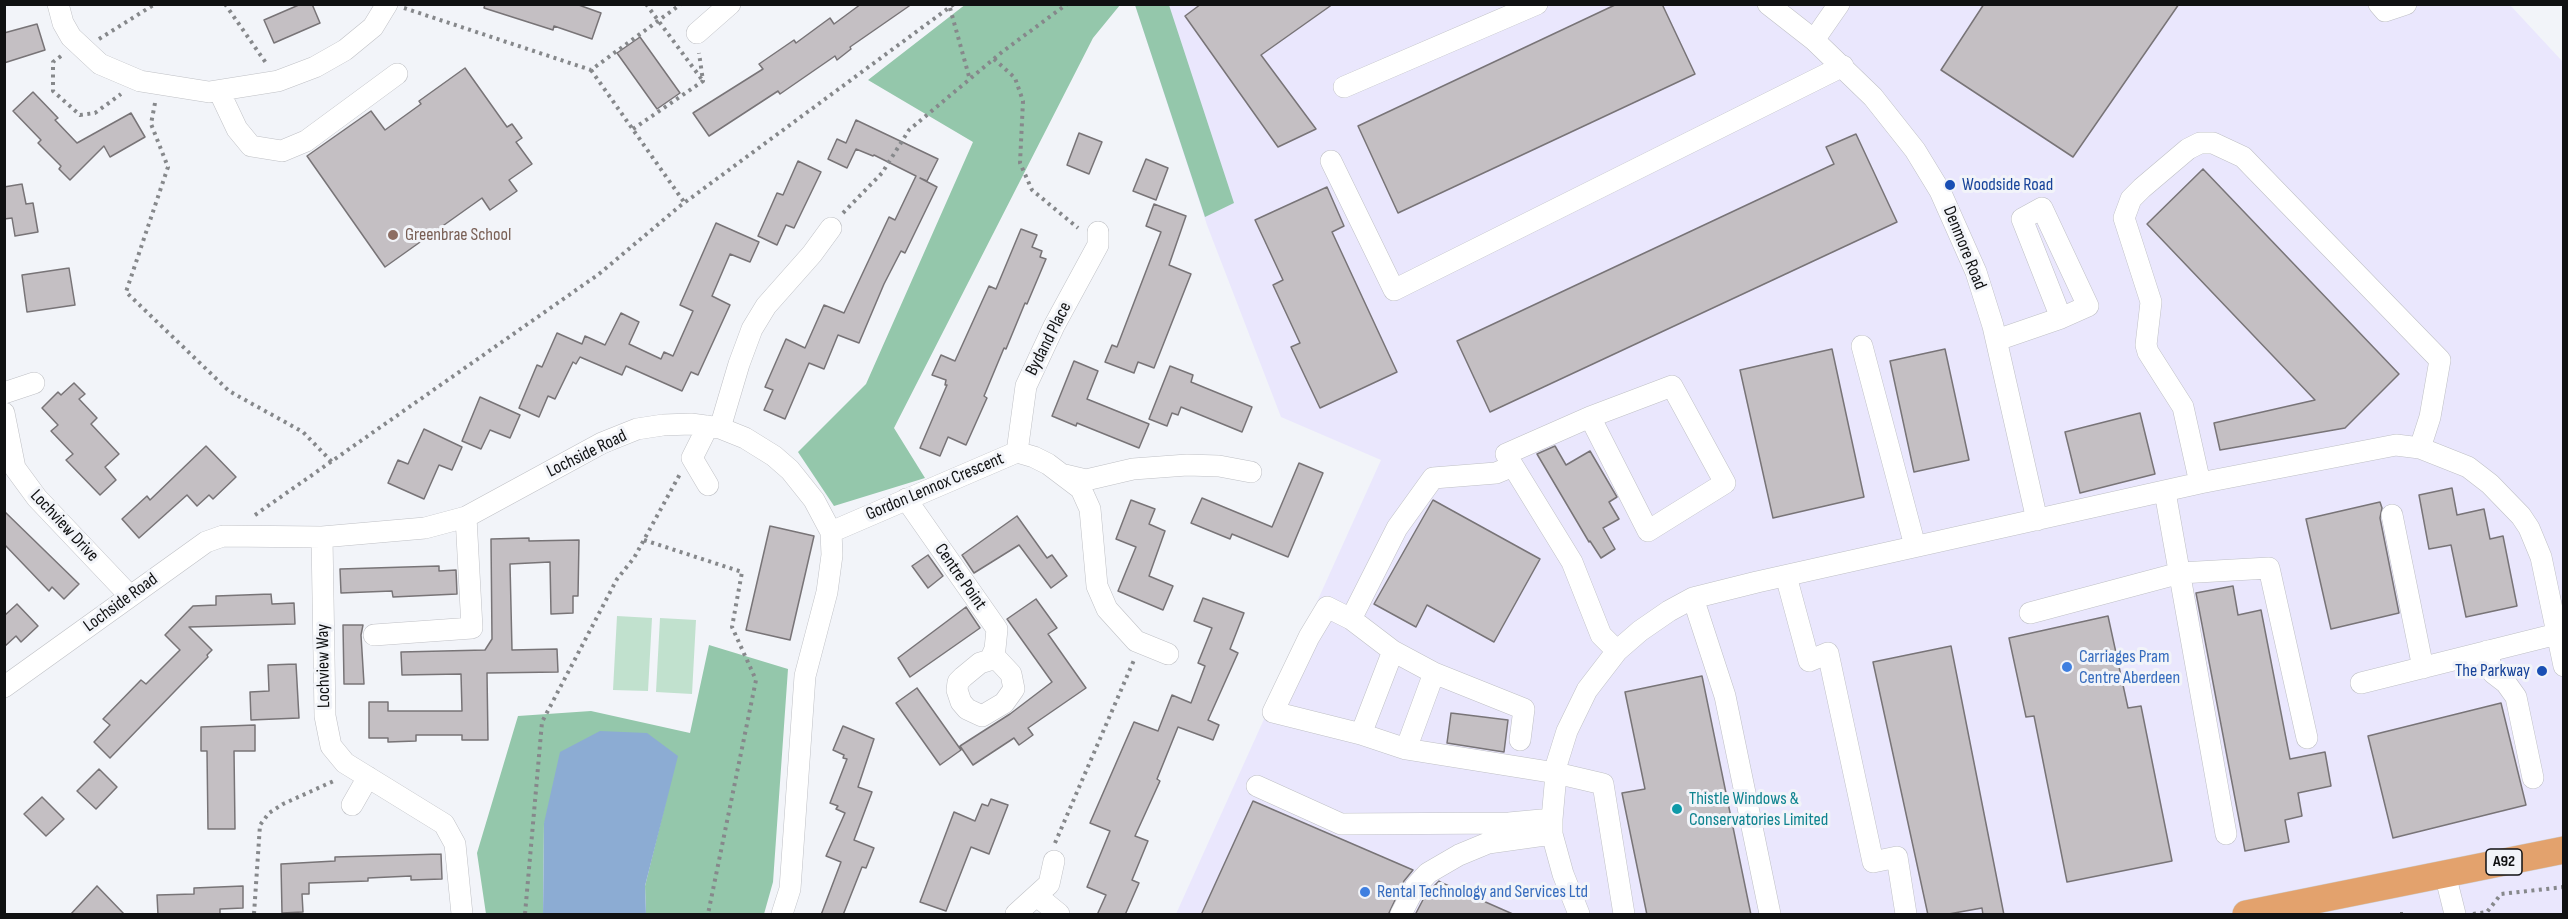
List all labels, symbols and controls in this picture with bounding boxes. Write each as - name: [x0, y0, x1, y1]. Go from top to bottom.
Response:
- place label: Woodside Road: [1962, 174, 2053, 196]
- marker: Woodside Road: [1943, 178, 1957, 192]
- street label: Denmore Road: [1938, 203, 1990, 293]
- place label: Greenbrae School: [405, 224, 511, 246]
- marker: Greenbrae School: [386, 228, 400, 242]
- street label: Bydand Place: [1021, 299, 1077, 379]
- street label: Lochside Road: [544, 425, 630, 483]
- street label: Gordon Lennox Crescent: [863, 448, 1007, 526]
- street label: Lochview Drive: [25, 485, 103, 567]
- street label: Centre Point: [929, 540, 991, 614]
- street label: Lochside Road: [80, 569, 162, 637]
- street label: Lochview Way: [312, 624, 336, 708]
- place label: Carriages Pram Centre Aberdeen: [2079, 646, 2180, 688]
- marker: Carriages Pram Centre Aberdeen: [2060, 660, 2074, 674]
- place label: The Parkway: [2455, 660, 2530, 682]
- marker: The Parkway: [2535, 664, 2549, 678]
- place label: Thistle Windows & Conservatories Limited: [1689, 788, 1828, 830]
- marker: Thistle Windows & Conservatories Limited: [1670, 802, 1684, 816]
- road number: A92: [2486, 849, 2522, 875]
- place label: Rental Technology and Services Ltd: [1377, 881, 1588, 903]
- marker: Rental Technology and Services Ltd: [1358, 885, 1372, 899]

